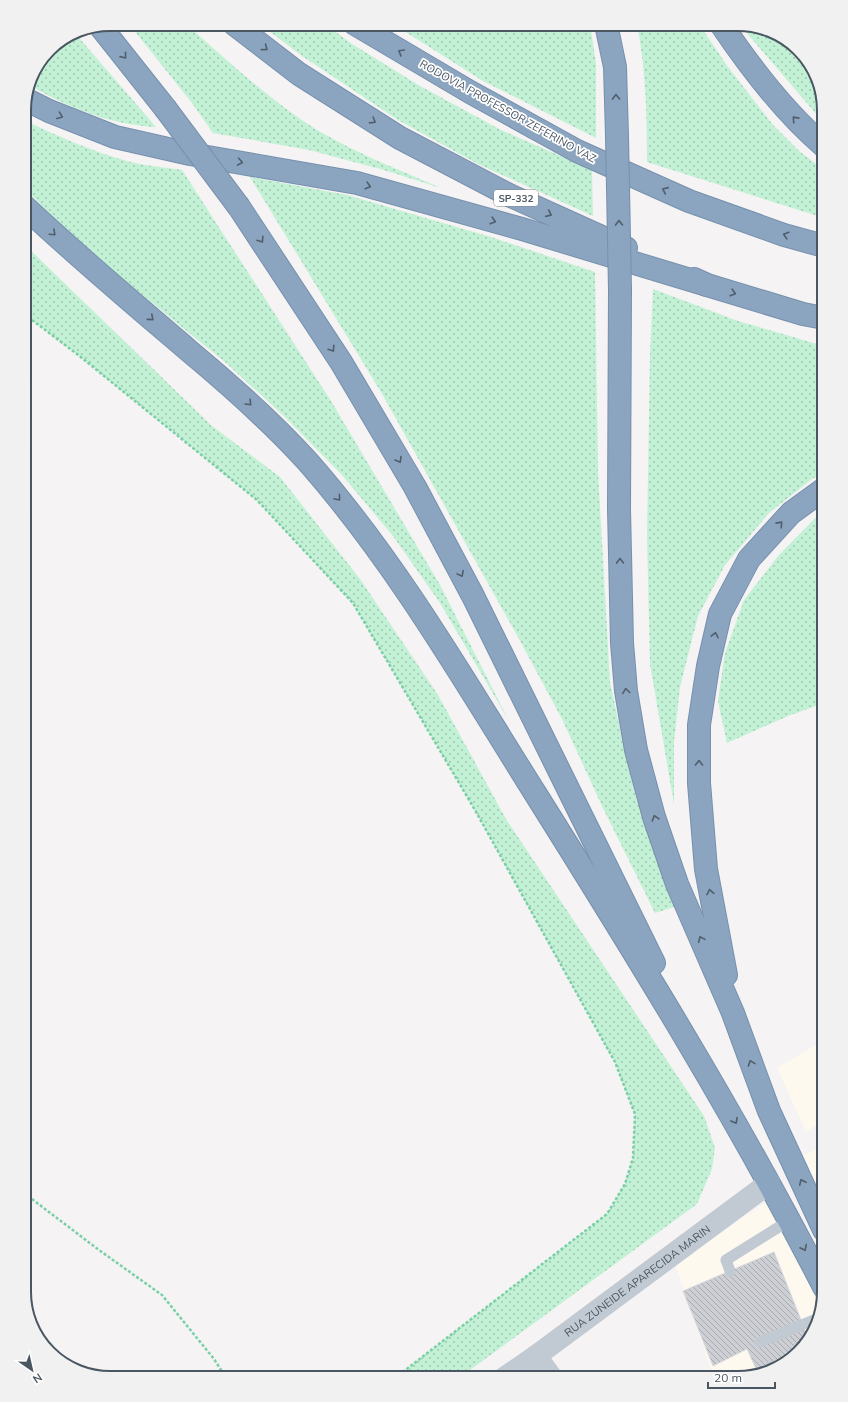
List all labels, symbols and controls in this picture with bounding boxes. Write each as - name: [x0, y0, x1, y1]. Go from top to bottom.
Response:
- one-way arrow: [260, 43, 267, 50]
- one-way arrow: [398, 50, 405, 57]
- one-way arrow: [120, 52, 127, 59]
- street label: RODOVIA PROFESSOR ZEFERINO VAZ: [417, 56, 599, 166]
- one-way arrow: [612, 94, 620, 100]
- one-way arrow: [57, 111, 64, 119]
- one-way arrow: [369, 116, 376, 123]
- one-way arrow: [793, 116, 800, 124]
- one-way arrow: [237, 157, 243, 166]
- one-way arrow: [365, 181, 371, 189]
- one-way arrow: [661, 187, 669, 195]
- road number: SP-332: [494, 190, 538, 206]
- one-way arrow: [545, 209, 553, 217]
- one-way arrow: [490, 216, 496, 224]
- one-way arrow: [615, 220, 623, 226]
- one-way arrow: [48, 228, 55, 235]
- one-way arrow: [783, 231, 790, 240]
- one-way arrow: [256, 236, 264, 243]
- one-way arrow: [729, 288, 736, 297]
- one-way arrow: [146, 314, 154, 321]
- one-way arrow: [327, 344, 334, 351]
- one-way arrow: [244, 398, 252, 406]
- one-way arrow: [394, 456, 401, 463]
- one-way arrow: [334, 493, 341, 501]
- one-way arrow: [776, 522, 783, 529]
- one-way arrow: [616, 558, 624, 564]
- one-way arrow: [457, 570, 464, 577]
- one-way arrow: [711, 631, 719, 638]
- one-way arrow: [622, 688, 631, 694]
- one-way arrow: [695, 760, 703, 766]
- one-way arrow: [651, 814, 660, 821]
- one-way arrow: [707, 889, 715, 896]
- one-way arrow: [697, 936, 705, 943]
- one-way arrow: [748, 1059, 756, 1066]
- one-way arrow: [730, 1117, 737, 1125]
- one-way arrow: [799, 1179, 807, 1187]
- street label: RUA ZUNEIDE APARECIDA MARIN: [561, 1222, 713, 1340]
- one-way arrow: [799, 1243, 807, 1251]
- north arrow: [12, 1350, 52, 1390]
- scale bar: [708, 1364, 775, 1390]
- text: N: [30, 1370, 45, 1386]
- text: 20 m: [714, 1370, 742, 1385]

